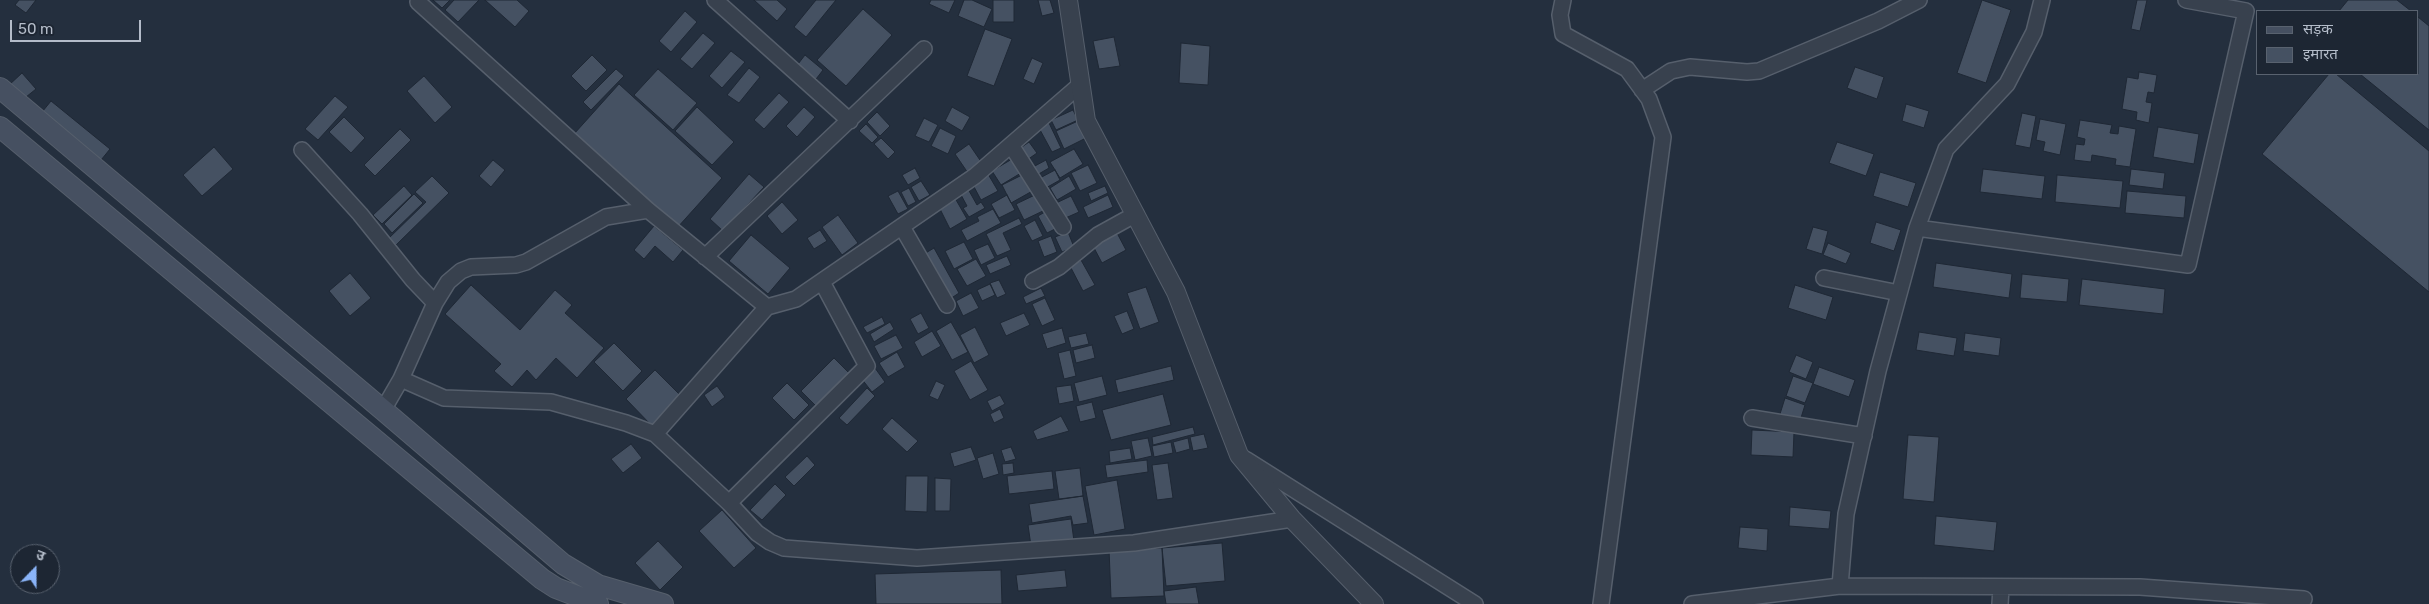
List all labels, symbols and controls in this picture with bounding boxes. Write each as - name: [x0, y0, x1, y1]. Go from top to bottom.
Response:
- scale bar: [12, 10, 144, 42]
- legend: [2256, 10, 2419, 75]
- text: 50 m: [18, 20, 53, 38]
- text: सड़क: [2303, 20, 2333, 38]
- text: इमारत: [2303, 45, 2338, 63]
- north arrow: [10, 544, 60, 594]
- text: उ: [33, 546, 47, 565]

